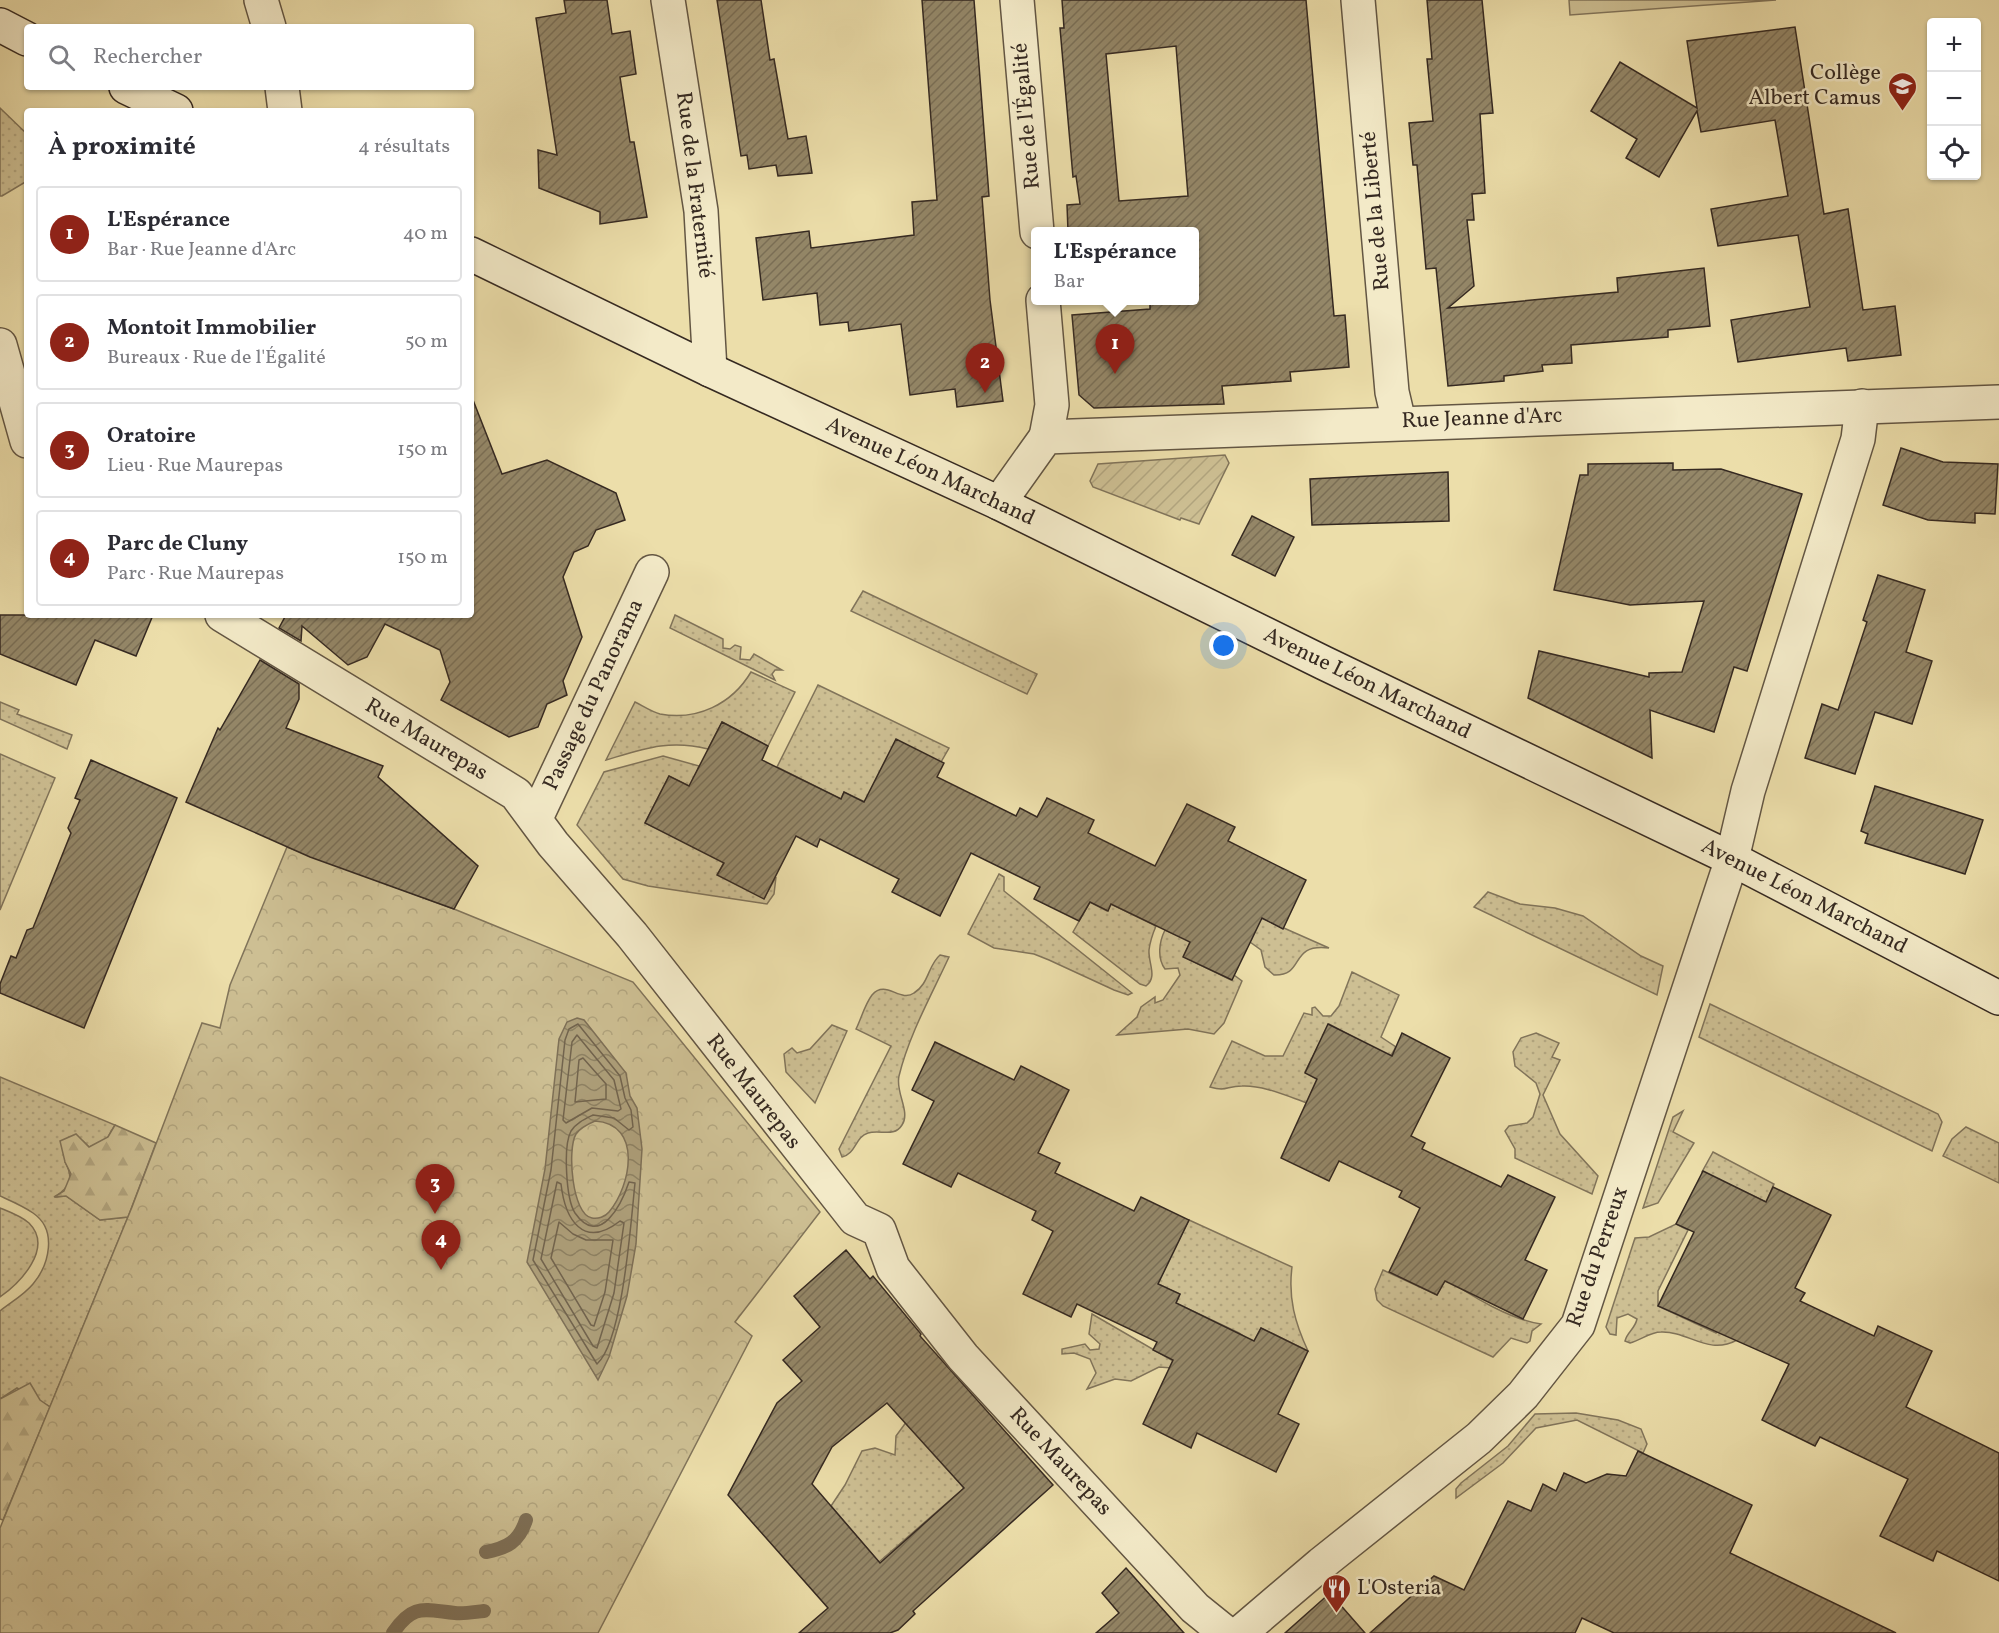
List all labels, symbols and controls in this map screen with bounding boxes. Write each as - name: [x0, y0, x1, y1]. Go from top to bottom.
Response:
- map controls: [1927, 18, 1981, 180]
- button: +: [1927, 18, 1981, 72]
- search box: [24, 24, 474, 90]
- icon: search: [45, 41, 78, 74]
- text: Rechercher: [93, 42, 202, 73]
- street label: Rue de l'Égalité: [1005, 42, 1049, 190]
- place label: Collège Albert Camus: [1749, 58, 1881, 114]
- school or university icon: Collège Albert Camus: [1886, 70, 1918, 112]
- button: −: [1927, 72, 1981, 126]
- street label: Rue de la Fraternité: [667, 90, 721, 280]
- button: locate: [1927, 126, 1981, 180]
- text: À proximité: [48, 129, 196, 165]
- street label: Rue de la Liberté: [1354, 130, 1398, 292]
- text: 4 résultats: [358, 133, 450, 161]
- text: L'Espérance: [107, 205, 230, 236]
- text: 1: [65, 220, 74, 248]
- text: 40 m: [403, 220, 448, 248]
- popup: [1031, 227, 1199, 305]
- text: Bar · Rue Jeanne d'Arc: [107, 236, 296, 264]
- text: L'Espérance: [1054, 237, 1176, 268]
- text: Bar: [1054, 268, 1084, 296]
- text: Montoit Immobilier: [107, 313, 316, 344]
- pin: 1: [1096, 324, 1134, 374]
- text: 2: [64, 328, 75, 356]
- text: 50 m: [405, 328, 448, 356]
- text: Bureaux · Rue de l'Égalité: [107, 344, 326, 372]
- pin: 2: [966, 344, 1004, 393]
- street label: Rue Jeanne d'Arc: [1401, 401, 1563, 437]
- street label: Avenue Léon Marchand: [820, 410, 1040, 534]
- text: Oratoire: [107, 421, 196, 452]
- text: 3: [64, 436, 75, 464]
- text: 150 m: [397, 436, 448, 464]
- text: Lieu · Rue Maurepas: [107, 452, 283, 480]
- text: Parc de Cluny: [107, 529, 248, 560]
- text: 4: [63, 544, 76, 572]
- text: 150 m: [397, 544, 448, 572]
- text: Parc · Rue Maurepas: [107, 560, 284, 588]
- street label: Passage du Panorama: [536, 594, 652, 796]
- street label: Avenue Léon Marchand: [1258, 620, 1476, 748]
- your location: [1209, 631, 1238, 660]
- street label: Rue Maurepas: [359, 691, 493, 789]
- street label: Avenue Léon Marchand: [1695, 831, 1913, 963]
- street label: Rue Maurepas: [698, 1028, 808, 1156]
- pin: 3: [416, 1164, 454, 1214]
- street label: Rue du Perreux: [1559, 1182, 1637, 1332]
- pin: 4: [422, 1220, 460, 1270]
- street label: Rue Maurepas: [1001, 1401, 1119, 1523]
- restaurant icon: L'Osteria: [1320, 1572, 1352, 1614]
- place label: L'Osteria: [1357, 1573, 1442, 1604]

